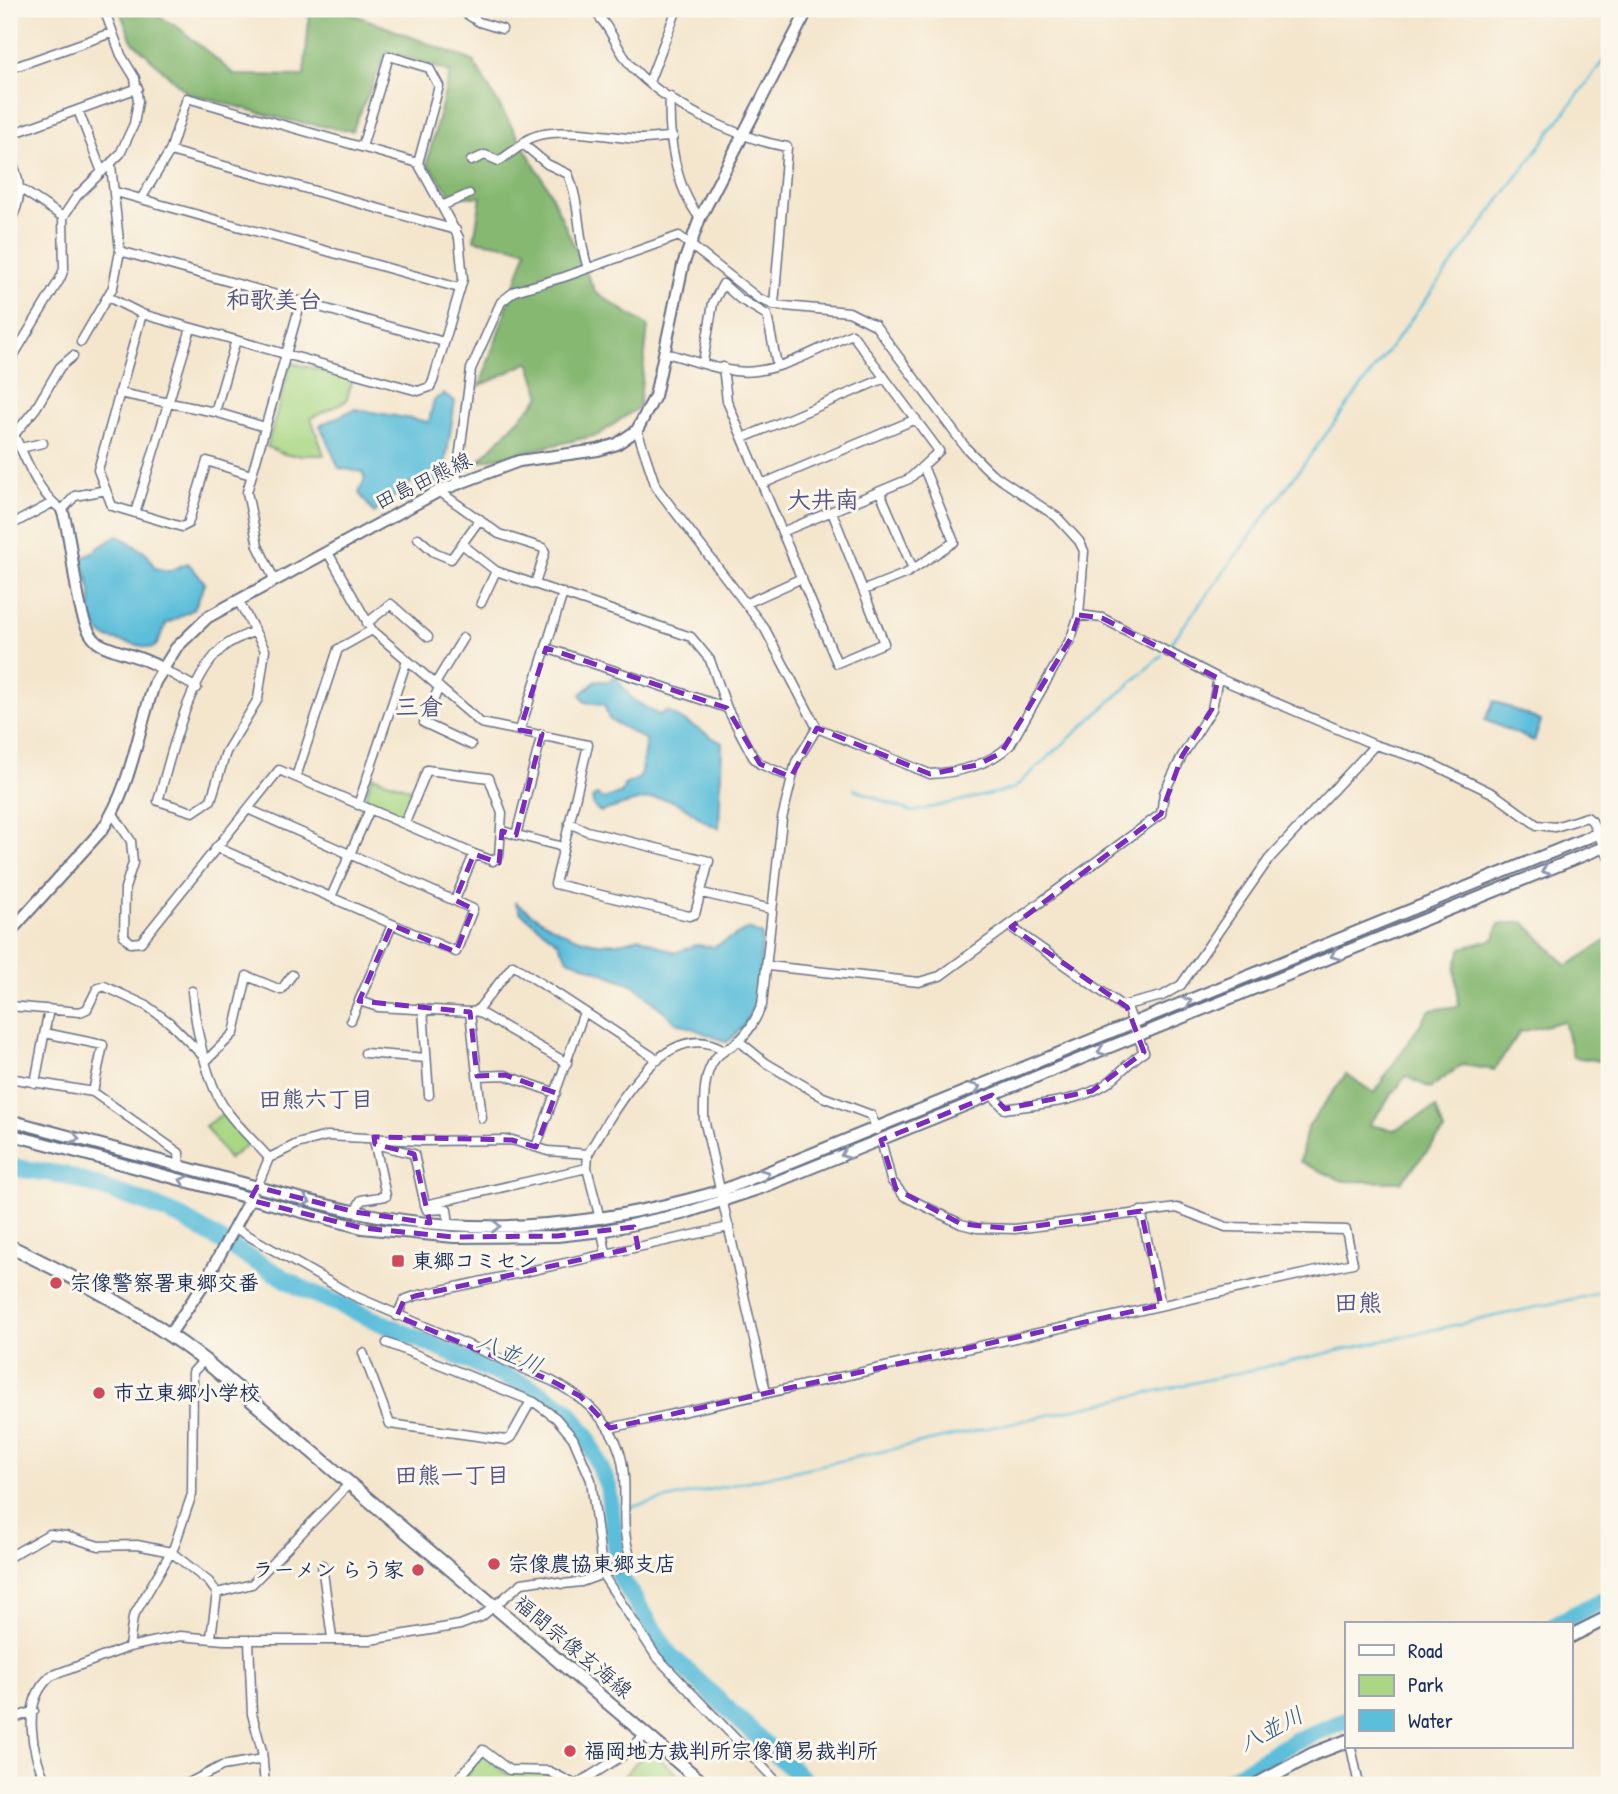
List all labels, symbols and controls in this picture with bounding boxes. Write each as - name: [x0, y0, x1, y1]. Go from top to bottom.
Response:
- district label: 和歌美台: [226, 283, 322, 315]
- street label: 田島田熊線: [369, 445, 476, 517]
- district label: 大井南: [787, 483, 859, 515]
- district label: 三倉: [395, 690, 443, 722]
- one-way arrow: [1541, 862, 1553, 876]
- one-way arrow: [1330, 947, 1342, 961]
- one-way arrow: [1180, 996, 1192, 1010]
- one-way arrow: [1097, 1043, 1109, 1057]
- district label: 田熊六丁目: [259, 1083, 374, 1114]
- one-way arrow: [970, 1083, 982, 1097]
- one-way arrow: [68, 1130, 80, 1144]
- one-way arrow: [840, 1146, 852, 1160]
- one-way arrow: [759, 1168, 771, 1182]
- one-way arrow: [178, 1175, 190, 1190]
- one-way arrow: [299, 1193, 311, 1207]
- one-way arrow: [491, 1218, 502, 1234]
- place label: 東郷コミセン: [412, 1246, 538, 1275]
- marker: 東郷コミセン: [390, 1253, 406, 1269]
- place label: 宗像警察署東郷交番: [70, 1268, 259, 1297]
- marker: 宗像警察署東郷交番: [48, 1275, 64, 1291]
- district label: 田熊: [1334, 1286, 1382, 1318]
- water label: 八並川: [472, 1324, 548, 1381]
- place label: 市立東郷小学校: [113, 1378, 260, 1407]
- marker: 市立東郷小学校: [91, 1385, 107, 1401]
- district label: 田熊一丁目: [395, 1459, 510, 1490]
- place label: 宗像農協東郷支店: [508, 1549, 676, 1578]
- place label: ラーメン らう家: [253, 1555, 404, 1584]
- marker: 宗像農協東郷支店: [486, 1556, 502, 1572]
- marker: ラーメン らう家: [410, 1562, 426, 1578]
- street label: 福間宗像玄海線: [508, 1588, 639, 1705]
- legend: [1345, 1622, 1572, 1748]
- text: Road: [1408, 1636, 1442, 1665]
- text: Park: [1408, 1670, 1443, 1699]
- water label: 八並川: [1233, 1699, 1309, 1758]
- text: Water: [1408, 1706, 1453, 1735]
- place label: 福岡地方裁判所宗像簡易裁判所: [584, 1736, 878, 1765]
- marker: 福岡地方裁判所宗像簡易裁判所: [562, 1743, 578, 1759]

